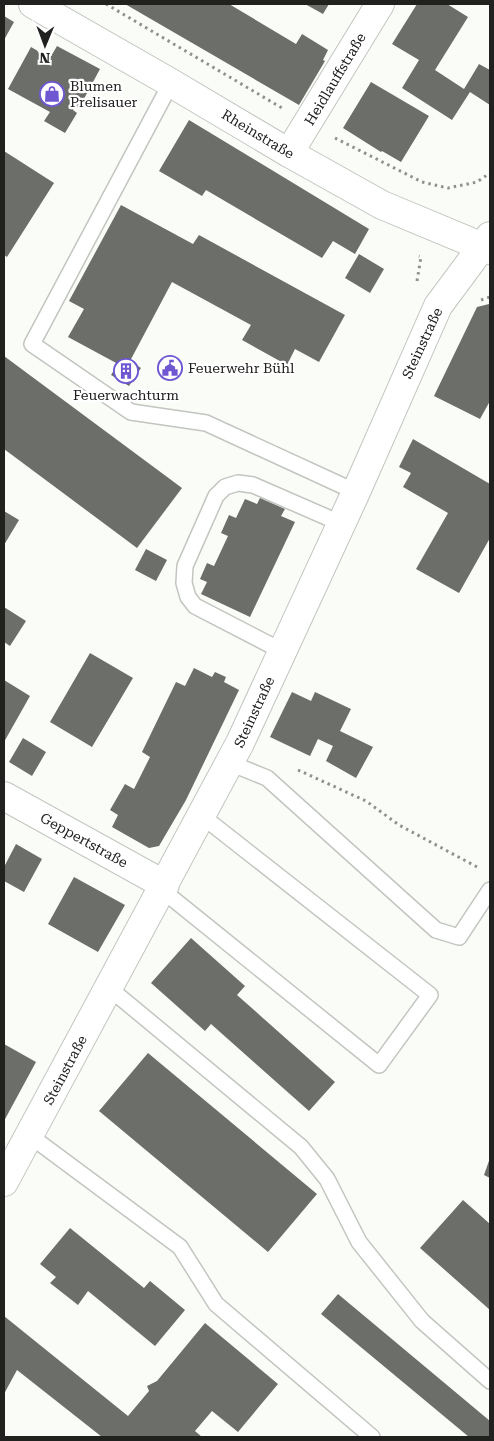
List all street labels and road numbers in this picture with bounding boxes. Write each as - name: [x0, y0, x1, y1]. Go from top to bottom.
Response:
- street label: Heidlauffstraße: [301, 30, 369, 128]
- street label: Rheinstraße: [219, 106, 297, 162]
- street label: Steinstraße: [399, 305, 446, 381]
- street label: Steinstraße: [231, 674, 278, 750]
- street label: Geppertstraße: [37, 809, 131, 871]
- street label: Steinstraße: [40, 1032, 90, 1107]

